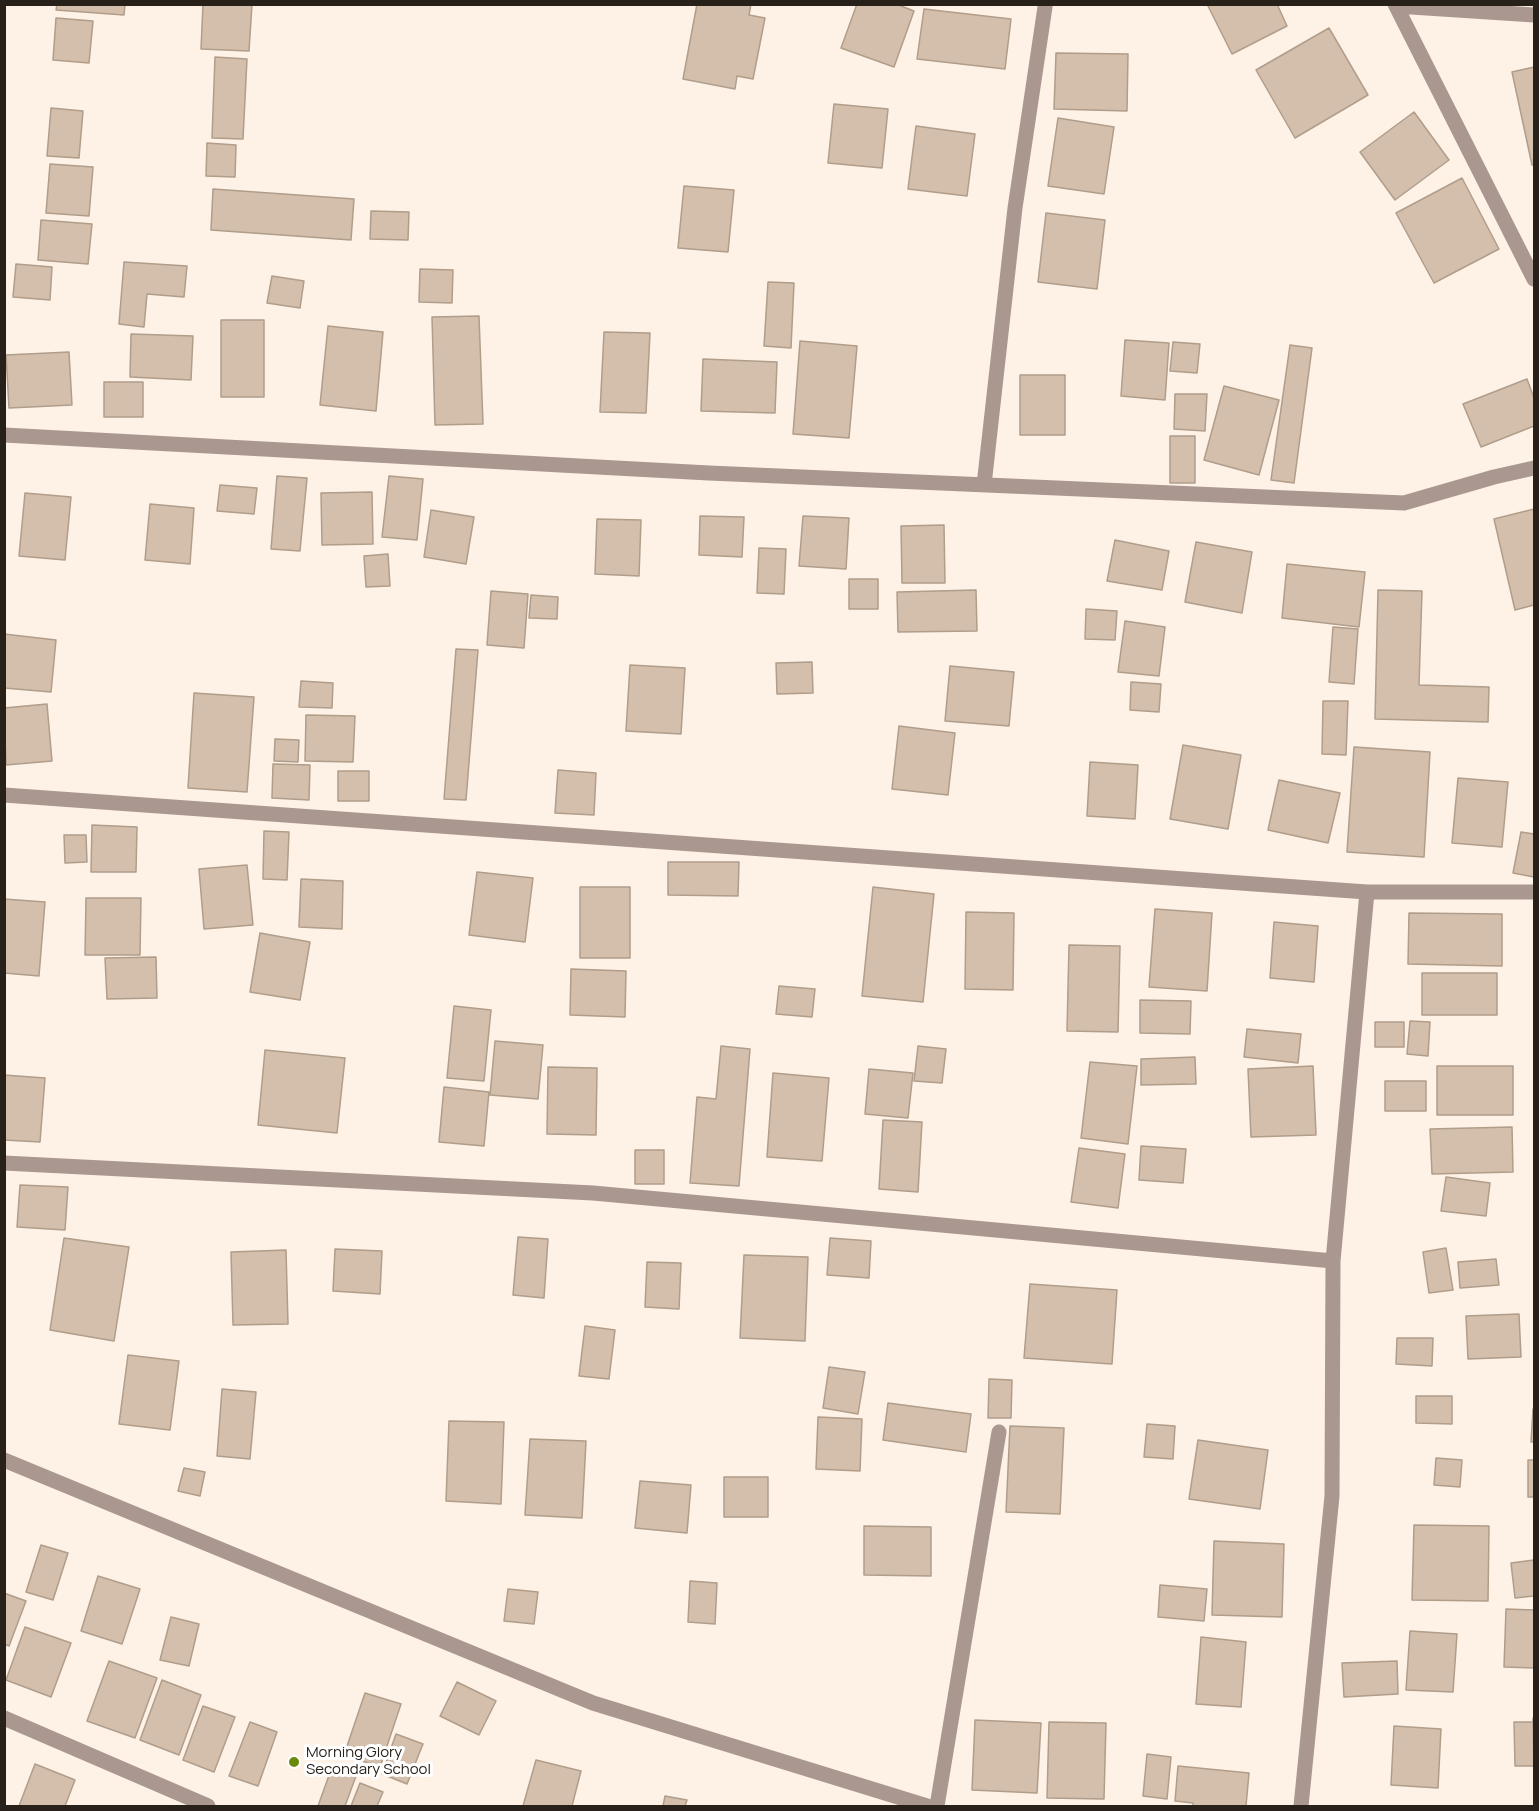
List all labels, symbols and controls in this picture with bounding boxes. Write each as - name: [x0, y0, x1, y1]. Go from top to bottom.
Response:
- place label: Morning Glory Secondary School: [306, 1744, 431, 1779]
- marker: Morning Glory Secondary School: [287, 1755, 301, 1769]

